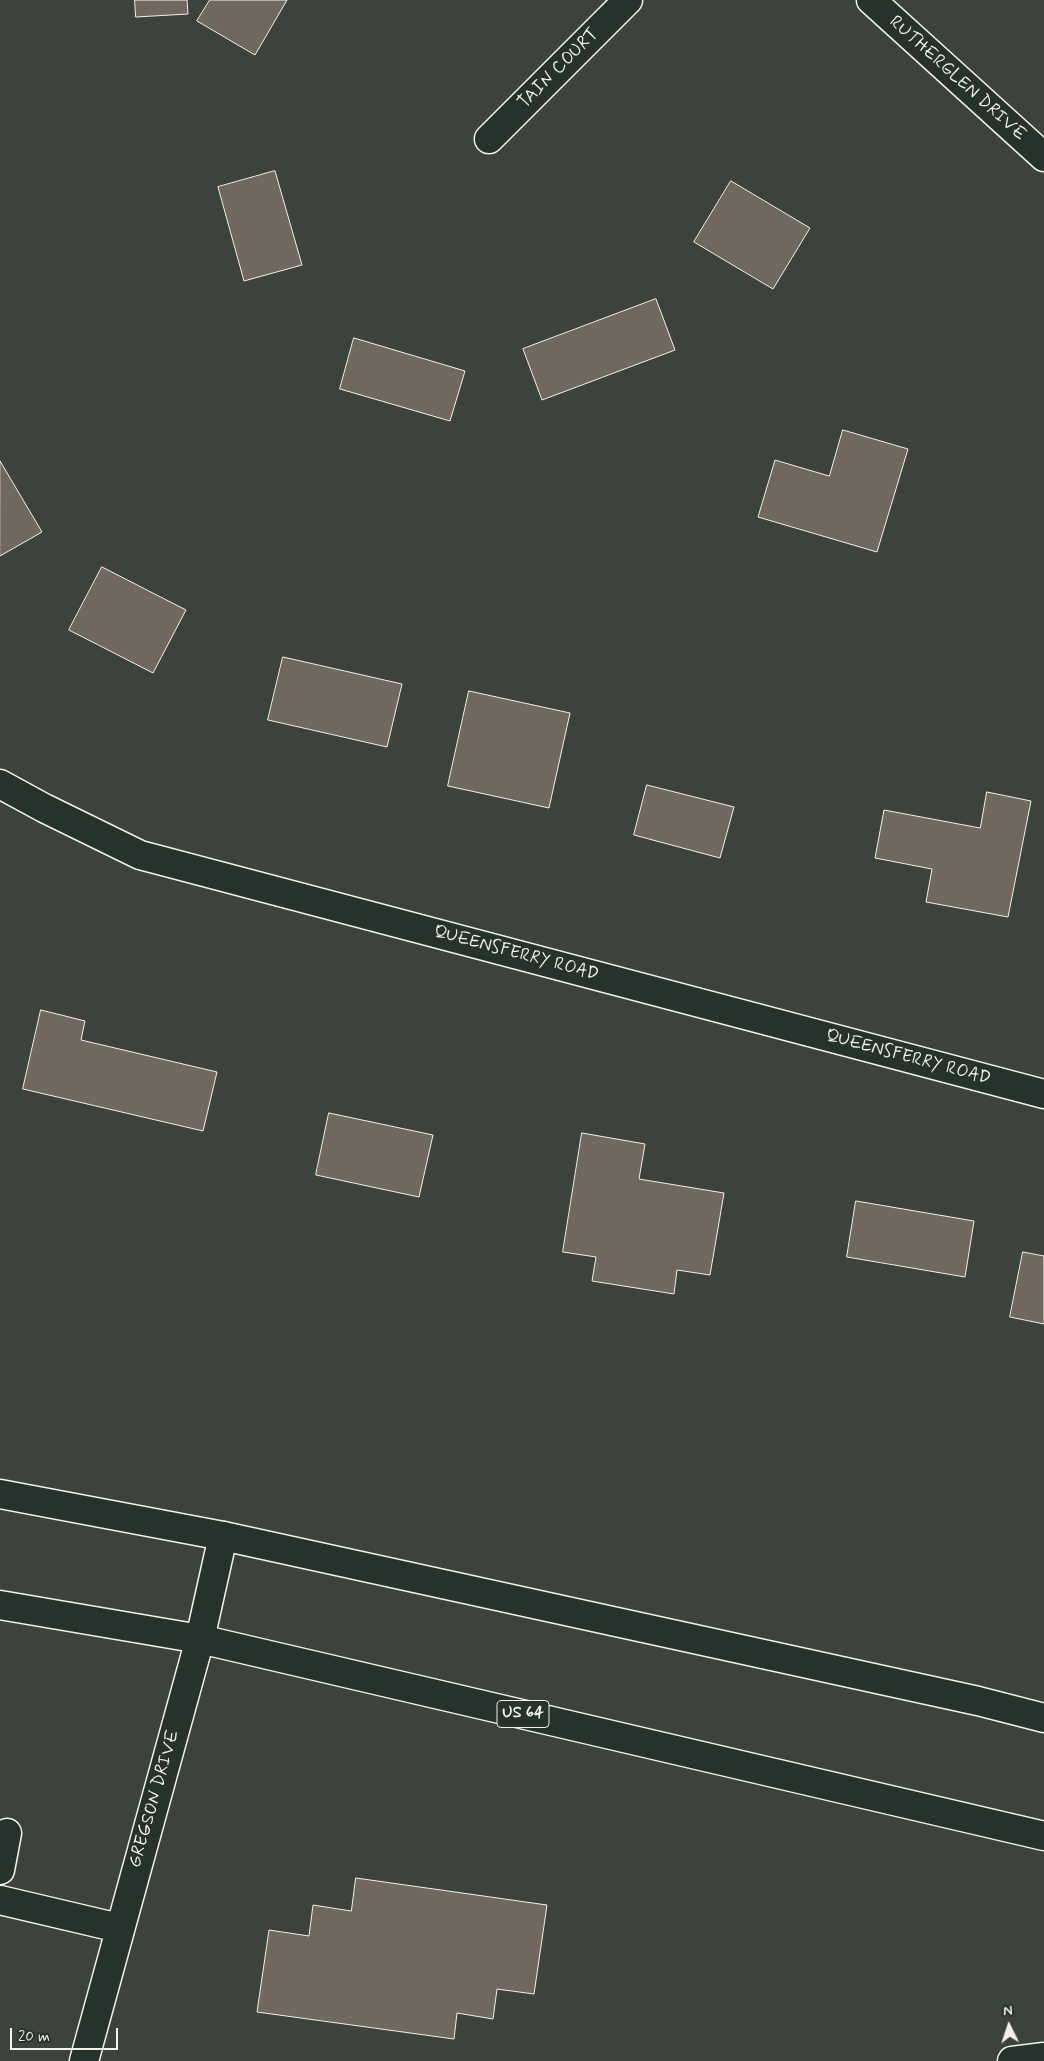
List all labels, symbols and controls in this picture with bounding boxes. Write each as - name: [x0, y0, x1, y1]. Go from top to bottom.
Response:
- street label: RUTHERGLEN DRIVE: [884, 12, 1030, 146]
- street label: TAIN COURT: [514, 24, 604, 114]
- street label: QUEENSFERRY ROAD: [431, 922, 601, 986]
- street label: QUEENSFERRY ROAD: [823, 1026, 993, 1090]
- road number: US 64: [497, 1700, 549, 1728]
- street label: GREGSON DRIVE: [125, 1728, 185, 1870]
- north arrow: [984, 2001, 1034, 2051]
- text: N: [1003, 2002, 1013, 2020]
- scale bar: [12, 2018, 120, 2050]
- text: 20 m: [18, 2027, 50, 2047]

